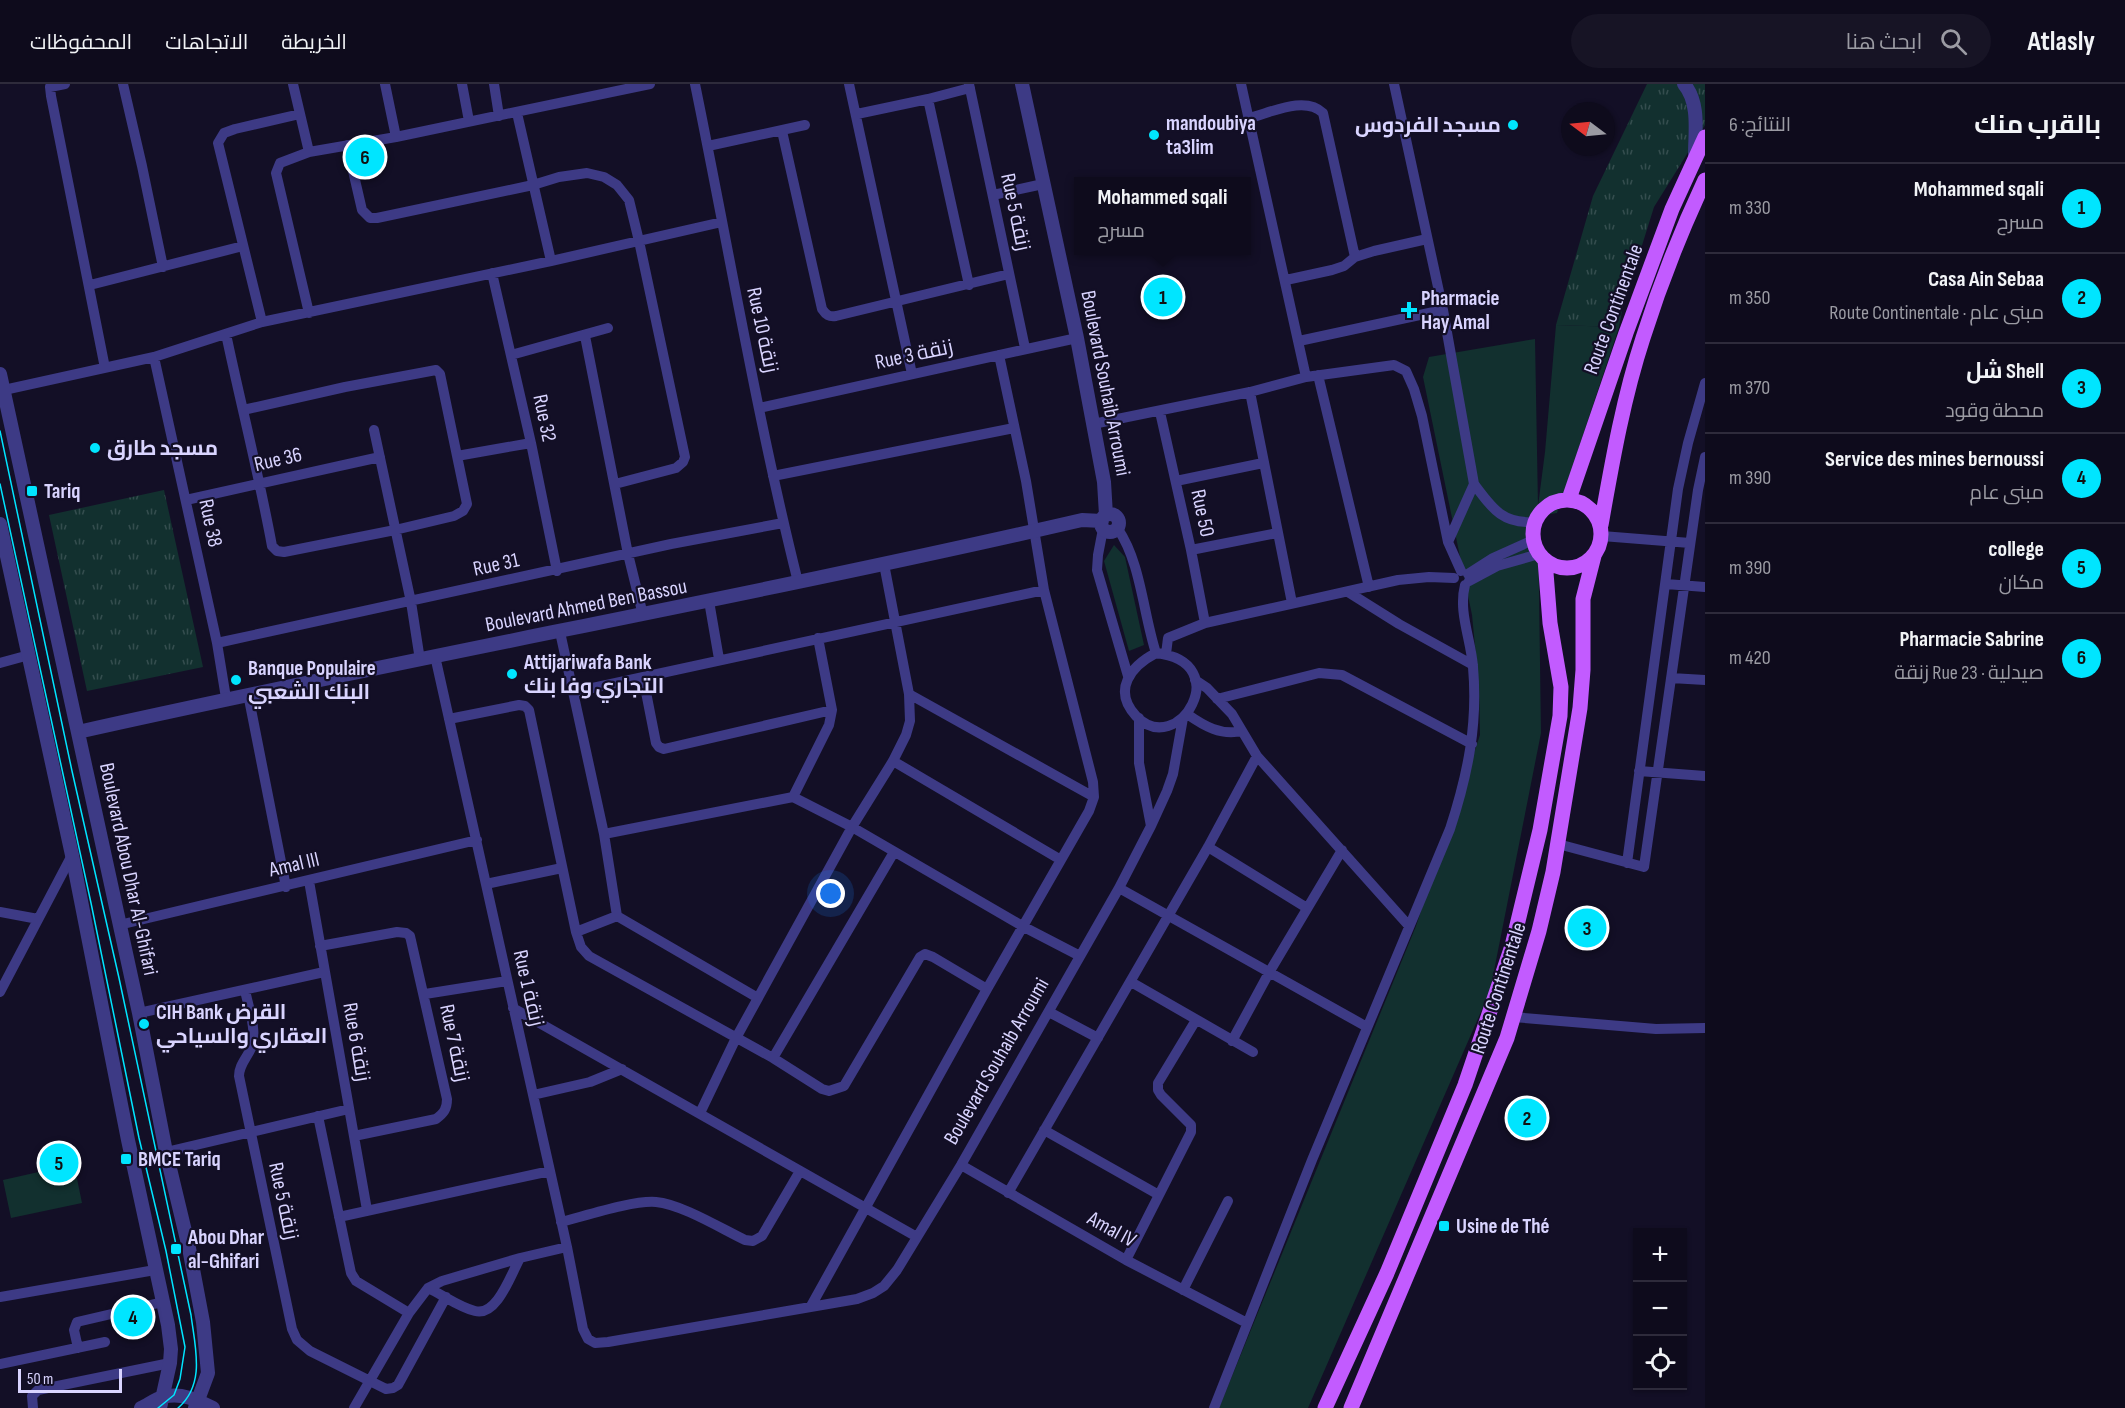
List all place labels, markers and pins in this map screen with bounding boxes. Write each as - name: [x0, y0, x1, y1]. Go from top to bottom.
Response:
- place label: mandoubiya ta3lim: [1166, 111, 1256, 160]
- place label: مسجد الفردوس: [1355, 113, 1501, 138]
- marker: مسجد الفردوس: [1506, 118, 1520, 132]
- marker: mandoubiya ta3lim: [1147, 128, 1161, 142]
- pin: 6: [346, 134, 385, 180]
- pin: 1: [1144, 274, 1182, 320]
- place label: Pharmacie Hay Amal: [1421, 286, 1500, 335]
- marker: Pharmacie Hay Amal: [1402, 303, 1416, 317]
- place label: مسجد طارق: [107, 436, 218, 461]
- marker: مسجد طارق: [88, 441, 102, 455]
- place label: Tariq: [44, 479, 80, 504]
- marker: Tariq: [25, 484, 39, 498]
- place label: Attijariwafa Bank التجاري وفا بنك: [523, 650, 664, 703]
- place label: Banque Populaire البنك الشعبي: [248, 656, 376, 709]
- marker: Attijariwafa Bank التجاري وفا بنك: [505, 667, 519, 681]
- marker: Banque Populaire البنك الشعبي: [229, 673, 243, 687]
- pin: 3: [1568, 906, 1606, 950]
- place label: CIH Bank القرض العقاري والسياحي: [156, 1000, 327, 1053]
- marker: CIH Bank القرض العقاري والسياحي: [137, 1017, 151, 1031]
- pin: 2: [1508, 1096, 1546, 1140]
- pin: 5: [40, 1140, 78, 1186]
- place label: BMCE Tariq: [138, 1147, 221, 1172]
- marker: BMCE Tariq: [119, 1152, 133, 1166]
- place label: Usine de Thé: [1456, 1214, 1550, 1239]
- marker: Usine de Thé: [1437, 1219, 1451, 1233]
- place label: Abou Dhar al-Ghifari: [187, 1225, 265, 1274]
- marker: Abou Dhar al-Ghifari: [169, 1242, 183, 1256]
- pin: 4: [114, 1294, 152, 1340]

